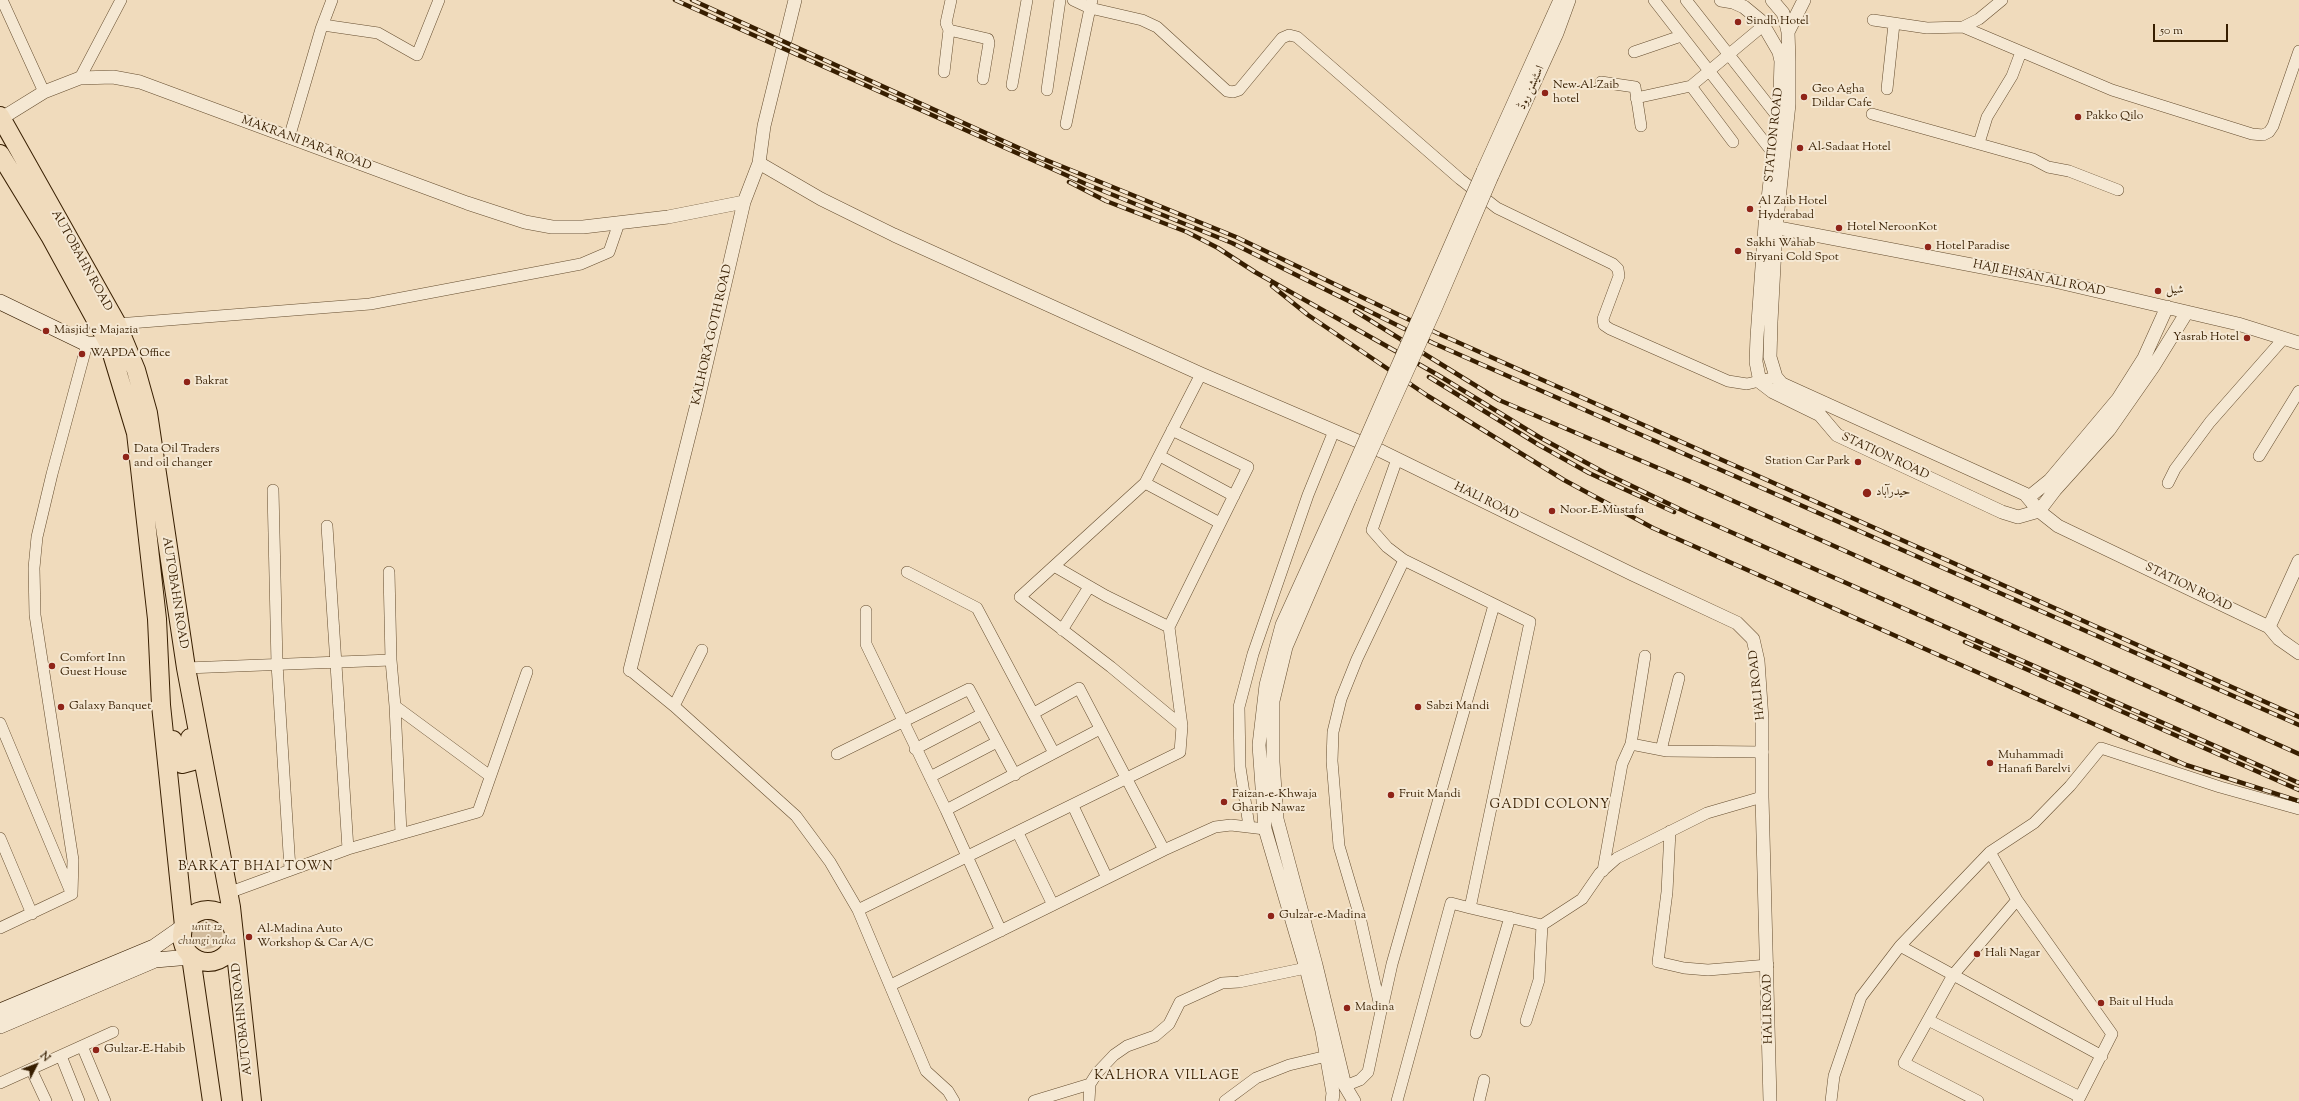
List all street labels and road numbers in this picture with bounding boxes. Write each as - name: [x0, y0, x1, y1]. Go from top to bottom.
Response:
- street label: اسٹیشن روڈ: [1516, 64, 1548, 112]
- street label: STATION ROAD: [1763, 87, 1787, 183]
- street label: MAKRANI PARA ROAD: [239, 114, 373, 174]
- street label: AUTOBAHN ROAD: [47, 208, 115, 314]
- street label: HAJI EHSAN ALI ROAD: [1971, 258, 2107, 300]
- street label: KALHORA GOTH ROAD: [690, 263, 736, 407]
- street label: STATION ROAD: [1839, 430, 1931, 484]
- street label: HALI ROAD: [1451, 480, 1521, 524]
- street label: AUTOBAHN ROAD: [158, 536, 190, 650]
- street label: STATION ROAD: [2142, 561, 2234, 615]
- street label: HALI ROAD: [1747, 649, 1769, 721]
- street label: AUTOBAHN ROAD: [230, 962, 256, 1076]
- street label: HALI ROAD: [1761, 974, 1777, 1044]

